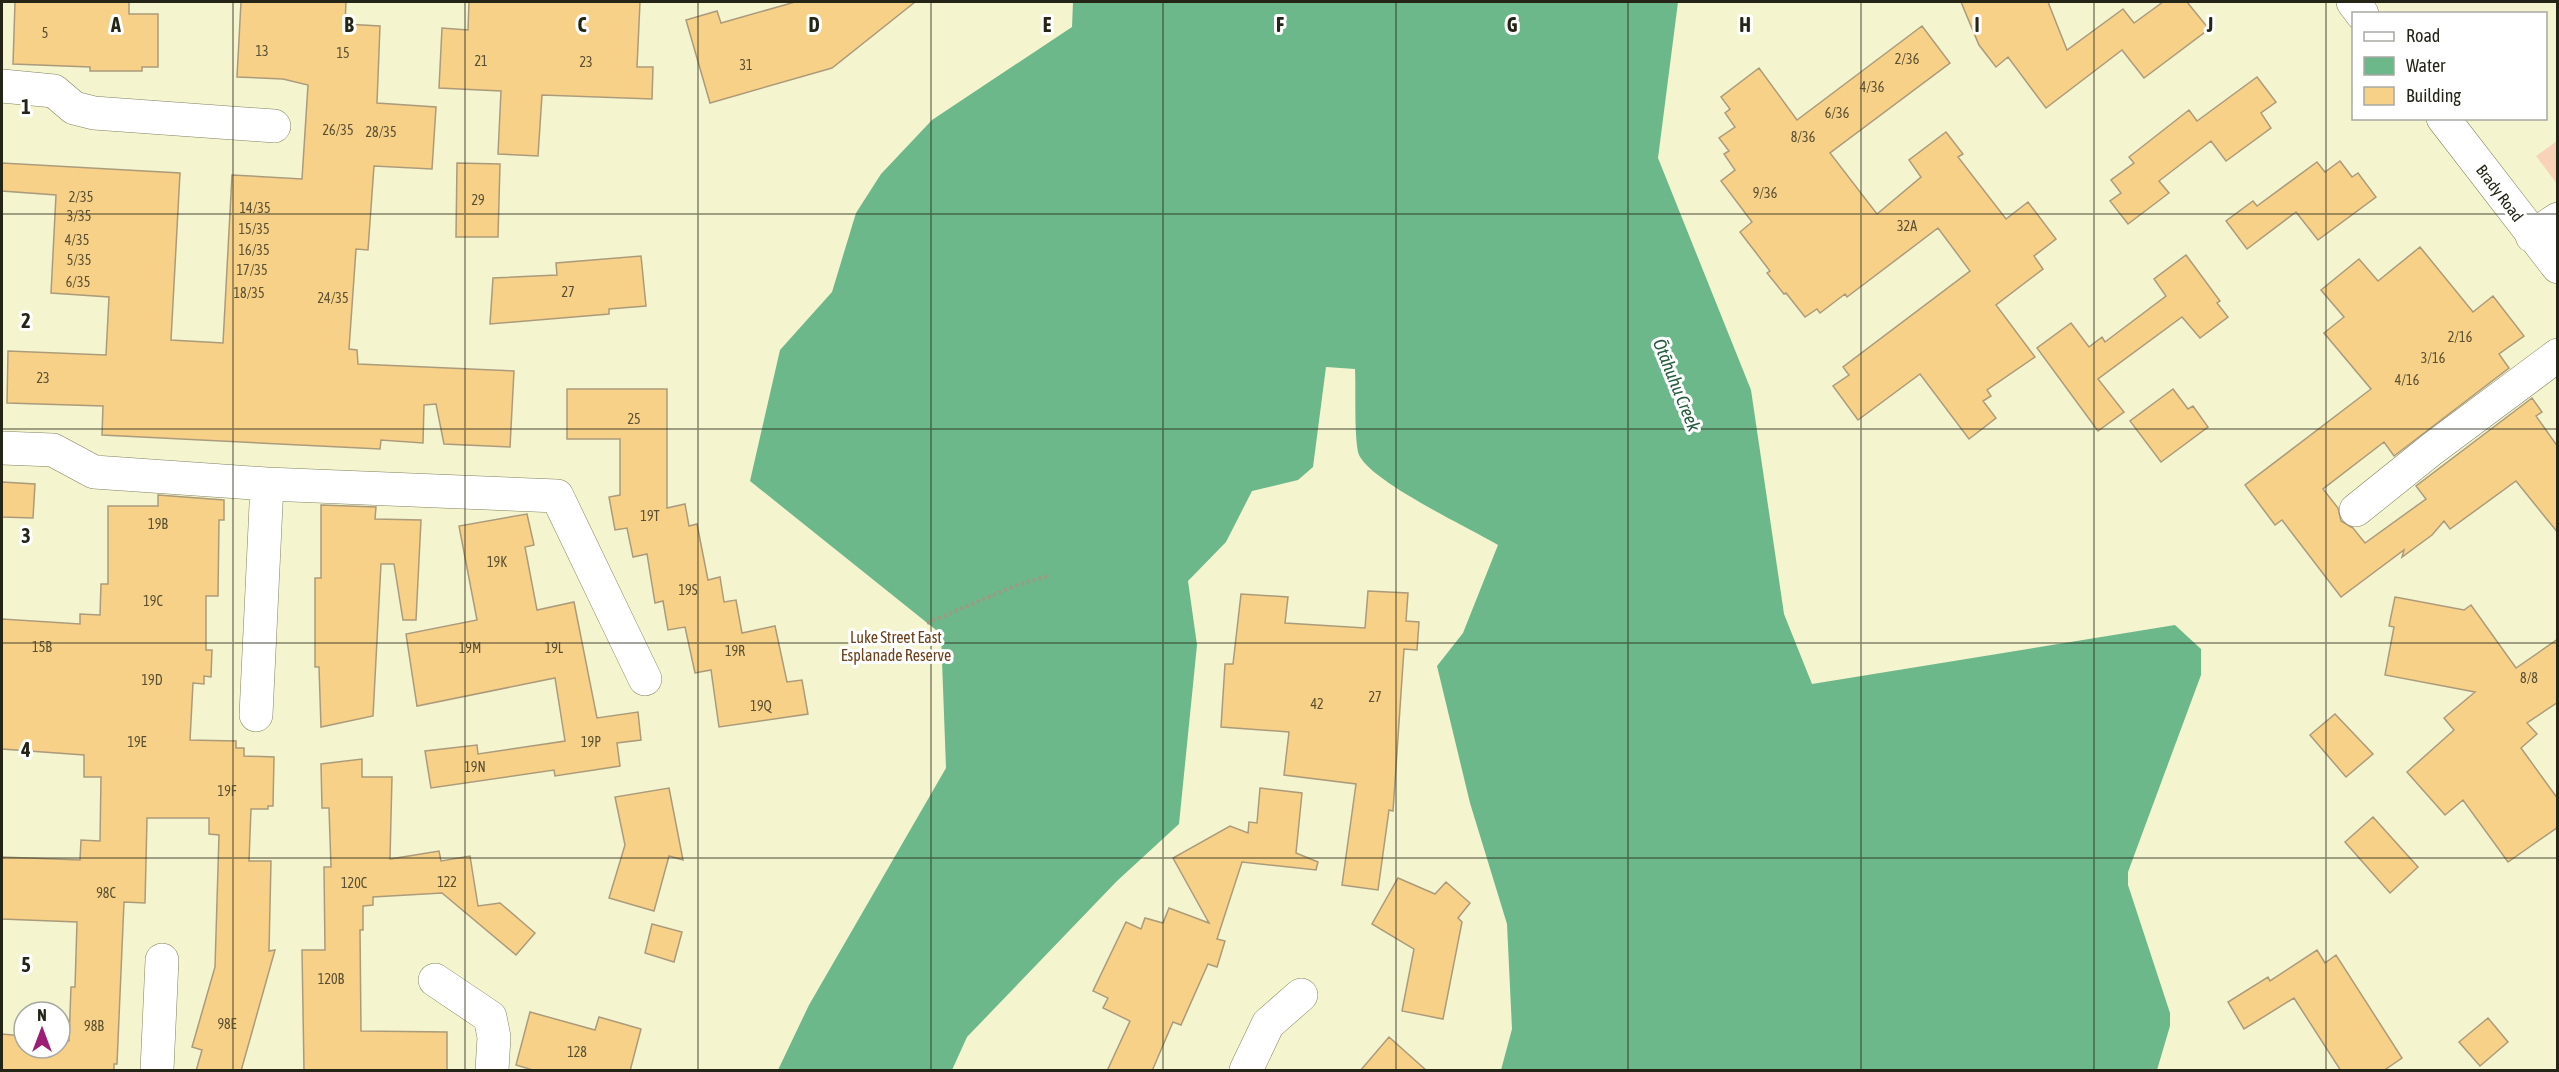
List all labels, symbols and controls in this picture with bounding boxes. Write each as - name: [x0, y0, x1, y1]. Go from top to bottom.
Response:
- legend: [2352, 12, 2547, 120]
- text: A: [110, 13, 121, 36]
- text: B: [344, 13, 354, 36]
- text: C: [578, 13, 587, 36]
- text: D: [808, 13, 820, 36]
- text: E: [1043, 13, 1052, 36]
- text: F: [1276, 13, 1284, 36]
- text: G: [1507, 13, 1518, 36]
- text: H: [1739, 13, 1751, 36]
- text: I: [1974, 13, 1980, 36]
- text: J: [2206, 13, 2213, 36]
- house number: 5: [42, 25, 48, 41]
- text: Road: [2406, 25, 2440, 46]
- house number: 13: [255, 43, 269, 59]
- house number: 15: [336, 45, 350, 61]
- house number: 2/36: [1895, 51, 1920, 67]
- house number: 21: [474, 53, 488, 69]
- house number: 23: [579, 54, 593, 70]
- text: Water: [2406, 55, 2446, 76]
- house number: 31: [739, 57, 753, 73]
- house number: 4/36: [1860, 79, 1885, 95]
- text: Building: [2406, 85, 2461, 106]
- text: 1: [21, 95, 31, 118]
- house number: 6/36: [1825, 105, 1850, 121]
- house number: 26/35: [322, 122, 354, 138]
- house number: 28/35: [365, 124, 397, 140]
- house number: 8/36: [1791, 129, 1816, 145]
- street label: Brady Road: [2472, 161, 2527, 226]
- house number: 9/36: [1753, 185, 1778, 201]
- house number: 2/35: [69, 189, 93, 205]
- house number: 29: [471, 192, 485, 208]
- house number: 14/35: [239, 200, 271, 216]
- house number: 3/35: [67, 208, 91, 224]
- house number: 32A: [1897, 218, 1917, 234]
- house number: 15/35: [238, 221, 270, 237]
- house number: 4/35: [65, 232, 89, 248]
- house number: 16/35: [238, 242, 270, 258]
- house number: 5/35: [67, 252, 91, 268]
- house number: 17/35: [236, 262, 268, 278]
- house number: 6/35: [66, 274, 90, 290]
- house number: 27: [561, 284, 575, 300]
- house number: 18/35: [233, 285, 265, 301]
- house number: 24/35: [317, 290, 349, 306]
- text: 2: [21, 309, 31, 332]
- house number: 2/16: [2448, 329, 2473, 345]
- water label: Ōtāhuhu Creek: [1649, 336, 1705, 435]
- house number: 3/16: [2421, 350, 2446, 366]
- house number: 23: [36, 370, 50, 386]
- house number: 4/16: [2395, 372, 2420, 388]
- house number: 25: [627, 411, 641, 427]
- house number: 19T: [640, 508, 660, 524]
- house number: 19B: [148, 516, 168, 532]
- text: 3: [21, 524, 31, 547]
- house number: 19K: [487, 554, 507, 570]
- house number: 19S: [678, 582, 698, 598]
- house number: 19C: [143, 593, 163, 609]
- park label: Luke Street East Esplanade Reserve: [841, 628, 951, 665]
- house number: 15B: [32, 639, 52, 655]
- house number: 19M: [459, 640, 481, 656]
- house number: 19L: [545, 640, 564, 656]
- house number: 19R: [725, 643, 745, 659]
- house number: 8/8: [2520, 670, 2538, 686]
- house number: 19D: [142, 672, 163, 688]
- house number: 27: [1368, 689, 1382, 705]
- house number: 42: [1310, 696, 1324, 712]
- house number: 19Q: [750, 698, 772, 714]
- house number: 19E: [127, 734, 147, 750]
- house number: 19P: [581, 734, 601, 750]
- text: 4: [20, 738, 31, 761]
- house number: 19N: [464, 759, 486, 775]
- house number: 19F: [218, 783, 237, 799]
- house number: 122: [437, 874, 457, 890]
- house number: 120C: [341, 875, 368, 891]
- house number: 98C: [96, 885, 116, 901]
- text: 5: [21, 953, 31, 976]
- house number: 120B: [318, 971, 345, 987]
- north arrow: [12, 1000, 72, 1060]
- text: N: [37, 1006, 47, 1024]
- house number: 98E: [217, 1016, 237, 1032]
- house number: 98B: [84, 1018, 104, 1034]
- house number: 128: [567, 1044, 587, 1060]

